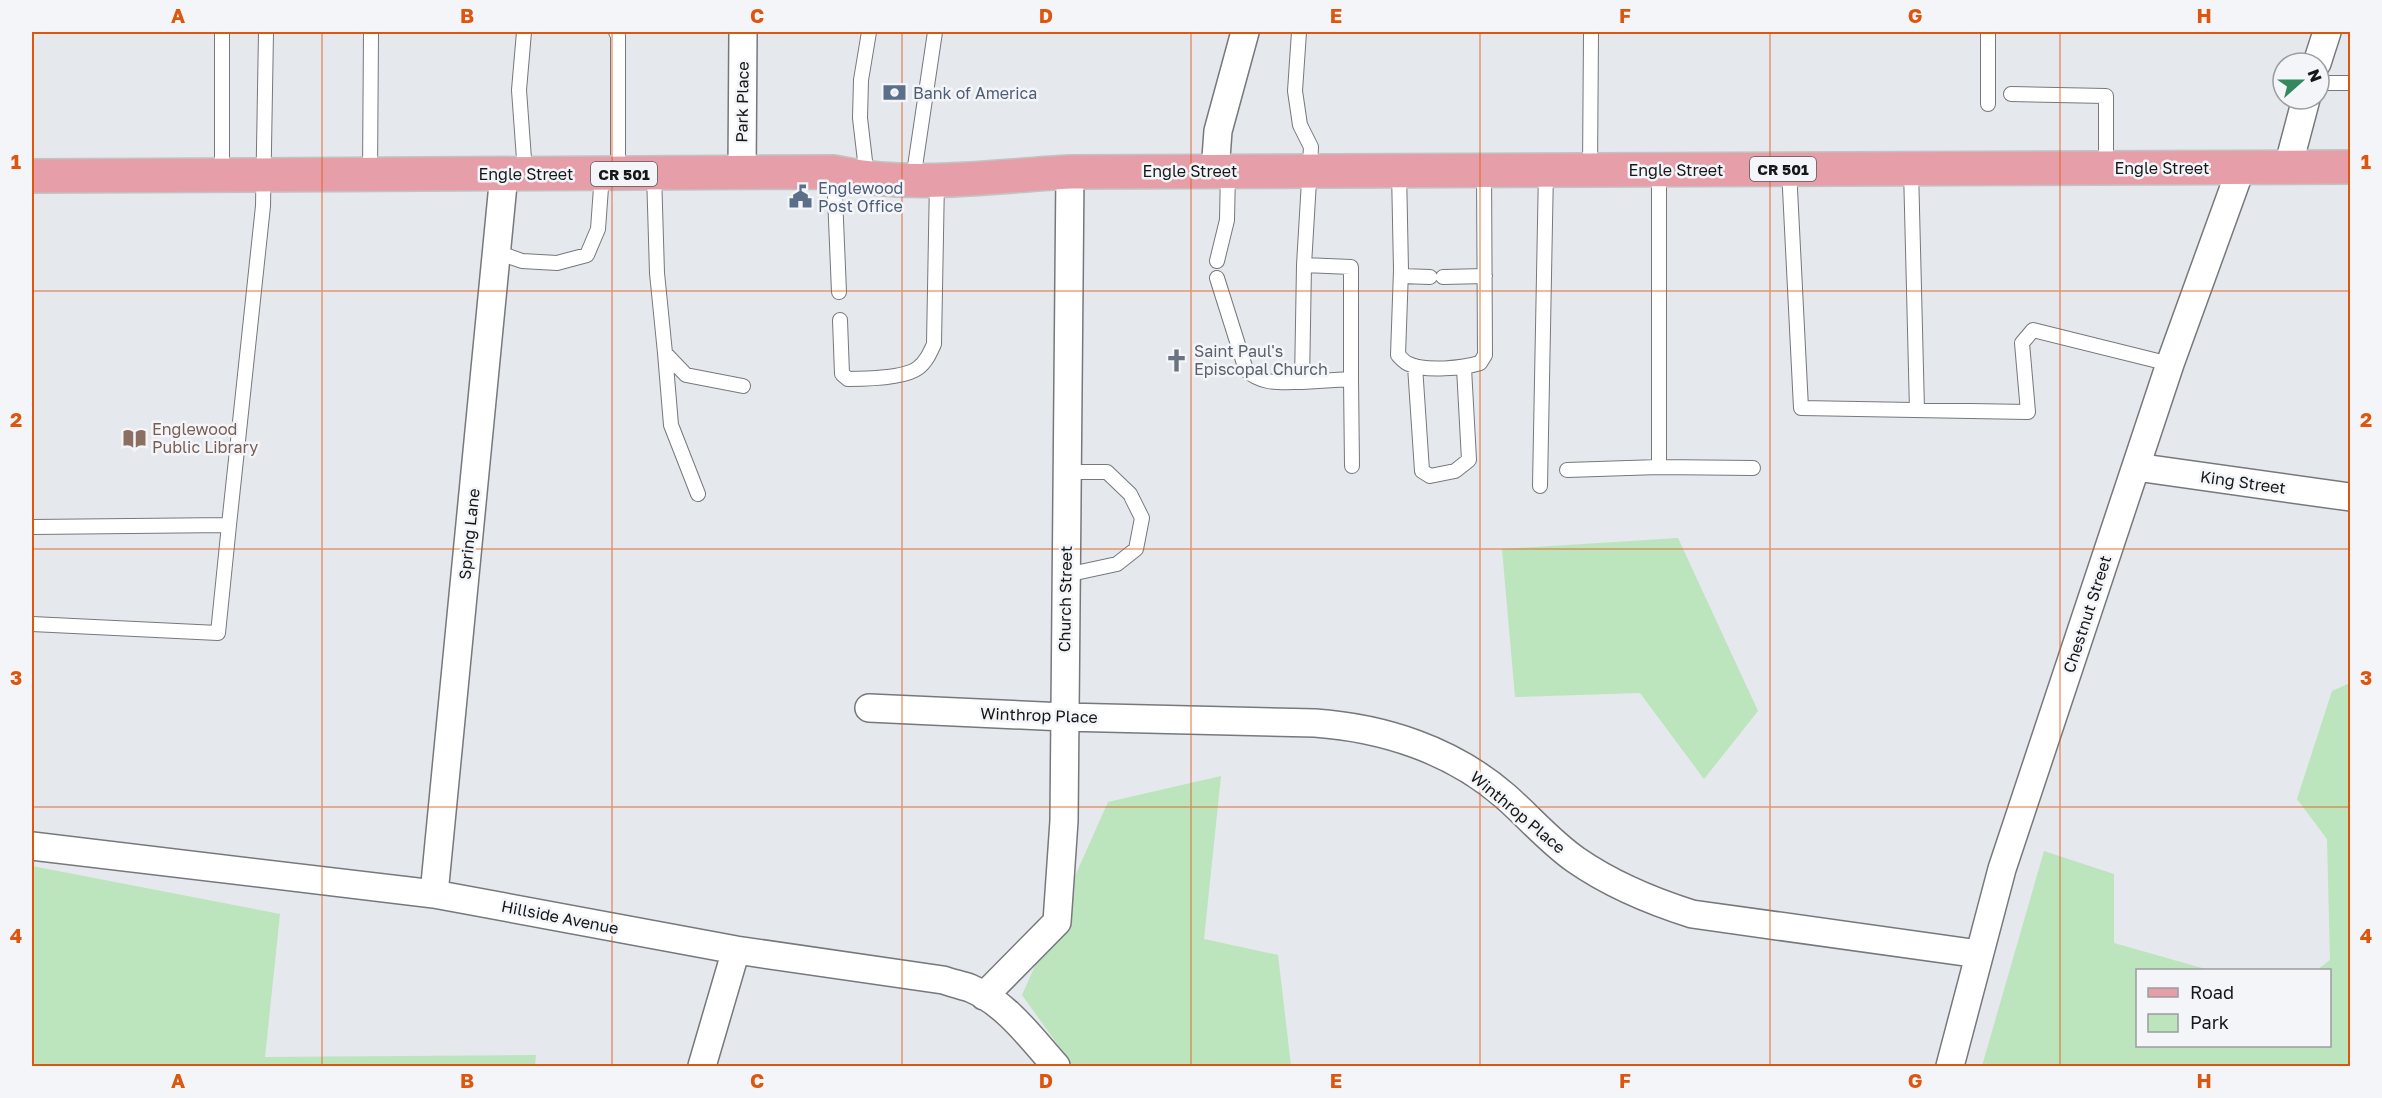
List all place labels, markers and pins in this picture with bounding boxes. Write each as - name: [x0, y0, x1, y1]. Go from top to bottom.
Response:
- bank icon: Bank of America: [882, 80, 908, 106]
- place label: Bank of America: [913, 83, 1037, 103]
- place label: Englewood Post Office: [818, 178, 903, 216]
- public building icon: Englewood Post Office: [787, 184, 813, 210]
- place label: Saint Paul's Episcopal Church: [1194, 341, 1328, 379]
- church icon: Saint Paul's Episcopal Church: [1163, 347, 1189, 373]
- place label: Englewood Public Library: [152, 419, 258, 457]
- library icon: Englewood Public Library: [121, 425, 147, 451]

